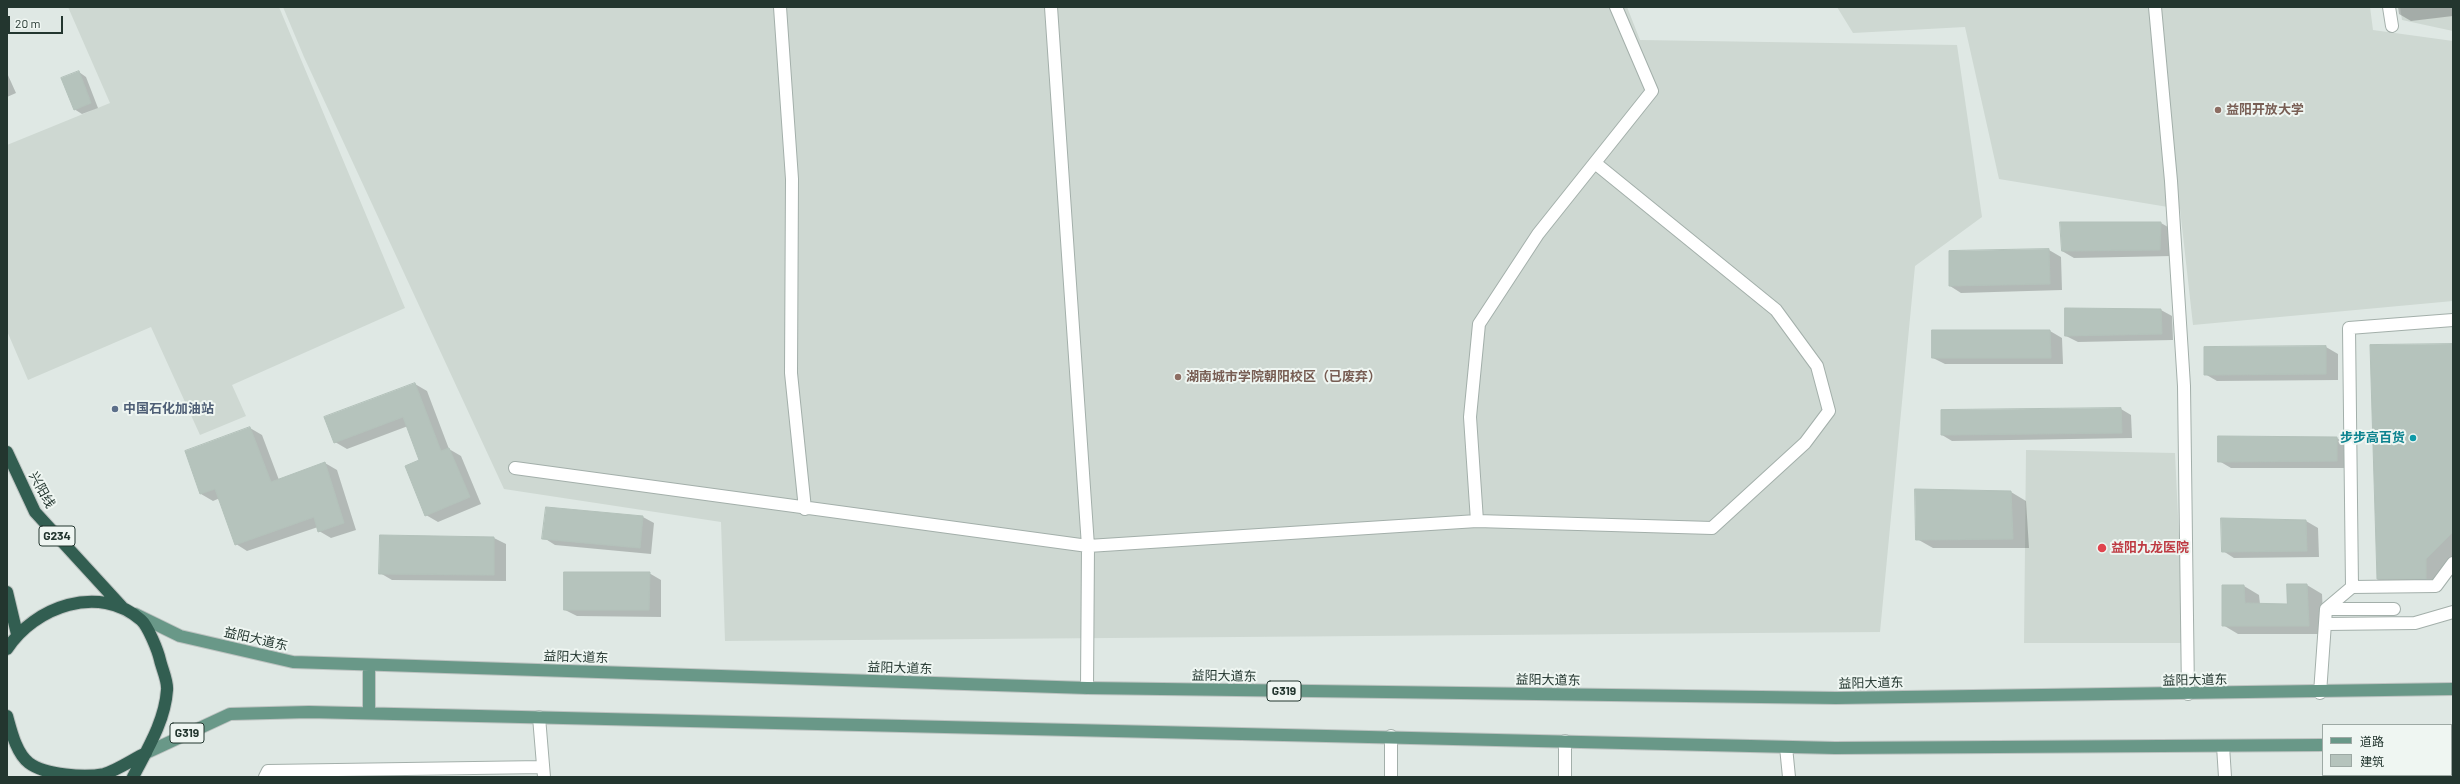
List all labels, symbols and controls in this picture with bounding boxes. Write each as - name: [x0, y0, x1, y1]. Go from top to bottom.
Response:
- scale bar: [10, 8, 65, 34]
- text: 20 m: [15, 16, 41, 30]
- place label: 益阳开放大学: [2226, 102, 2304, 118]
- marker: 益阳开放大学: [2213, 105, 2223, 115]
- place label: 湖南城市学院朝阳校区（已废弃）: [1186, 369, 1381, 385]
- marker: 湖南城市学院朝阳校区（已废弃）: [1173, 372, 1183, 382]
- place label: 中国石化加油站: [123, 401, 214, 417]
- marker: 中国石化加油站: [110, 404, 120, 414]
- place label: 步步高百货: [2340, 430, 2405, 446]
- marker: 步步高百货: [2408, 433, 2418, 443]
- street label: 兴阳线: [26, 469, 58, 511]
- road number: G234: [39, 526, 75, 546]
- place label: 益阳九龙医院: [2111, 540, 2189, 556]
- marker: 益阳九龙医院: [2096, 542, 2108, 554]
- street label: 益阳大道东: [223, 624, 289, 654]
- street label: 益阳大道东: [543, 648, 609, 666]
- street label: 益阳大道东: [867, 659, 933, 677]
- street label: 益阳大道东: [1191, 668, 1257, 684]
- street label: 益阳大道东: [1515, 672, 1581, 688]
- street label: 益阳大道东: [2162, 672, 2228, 688]
- street label: 益阳大道东: [1838, 675, 1904, 691]
- road number: G319: [1267, 681, 1301, 701]
- road number: G319: [170, 723, 204, 743]
- legend: [2322, 724, 2452, 776]
- text: 道路: [2360, 734, 2384, 748]
- text: 建筑: [2360, 754, 2384, 768]

